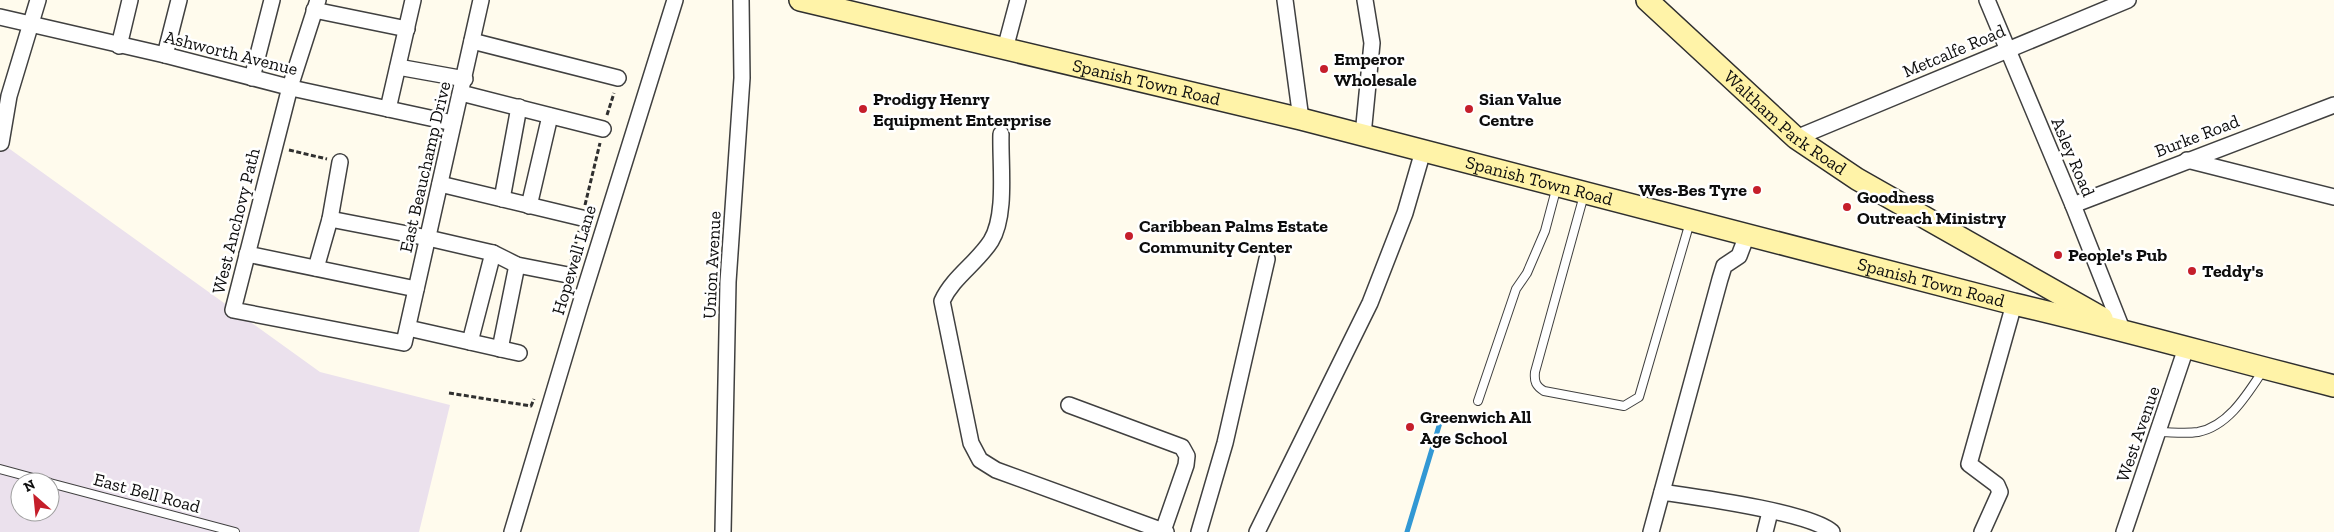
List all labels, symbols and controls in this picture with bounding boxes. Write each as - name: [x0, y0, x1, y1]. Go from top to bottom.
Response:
- street label: Metcalfe Road: [1899, 19, 2009, 82]
- street label: Ashworth Avenue: [162, 26, 300, 80]
- place label: Emperor Wholesale: [1334, 48, 1417, 91]
- street label: Spanish Town Road: [1070, 54, 1223, 110]
- marker: Emperor Wholesale: [1318, 63, 1330, 75]
- street label: Waltham Park Road: [1719, 66, 1851, 180]
- street label: East Beauchamp Drive: [395, 79, 455, 255]
- place label: Prodigy Henry Equipment Enterprise: [873, 88, 1051, 131]
- place label: Sian Value Centre: [1479, 88, 1562, 131]
- marker: Prodigy Henry Equipment Enterprise: [857, 103, 869, 115]
- marker: Sian Value Centre: [1463, 103, 1475, 115]
- street label: Burke Road: [2152, 110, 2242, 162]
- street label: Asley Road: [2046, 114, 2100, 200]
- street label: West Anchovy Path: [207, 146, 265, 296]
- street label: Spanish Town Road: [1463, 151, 1615, 210]
- place label: Wes-Bes Tyre: [1638, 179, 1747, 201]
- marker: Wes-Bes Tyre: [1751, 184, 1763, 196]
- place label: Goodness Outreach Ministry: [1857, 186, 2006, 229]
- marker: Goodness Outreach Ministry: [1841, 201, 1853, 213]
- street label: Hopewell Lane: [547, 202, 601, 318]
- street label: Union Avenue: [698, 211, 726, 319]
- place label: Caribbean Palms Estate Community Center: [1139, 215, 1328, 258]
- marker: Caribbean Palms Estate Community Center: [1123, 230, 1135, 242]
- place label: People's Pub: [2068, 244, 2167, 266]
- marker: People's Pub: [2052, 249, 2064, 261]
- street label: Spanish Town Road: [1855, 253, 2007, 312]
- place label: Teddy's: [2202, 260, 2263, 282]
- marker: Teddy's: [2186, 265, 2198, 277]
- street label: West Avenue: [2111, 383, 2165, 485]
- place label: Greenwich All Age School: [1420, 406, 1531, 449]
- marker: Greenwich All Age School: [1404, 421, 1416, 433]
- street label: East Bell Road: [91, 468, 203, 518]
- north arrow: [10, 472, 60, 522]
- text: N: [21, 476, 38, 496]

